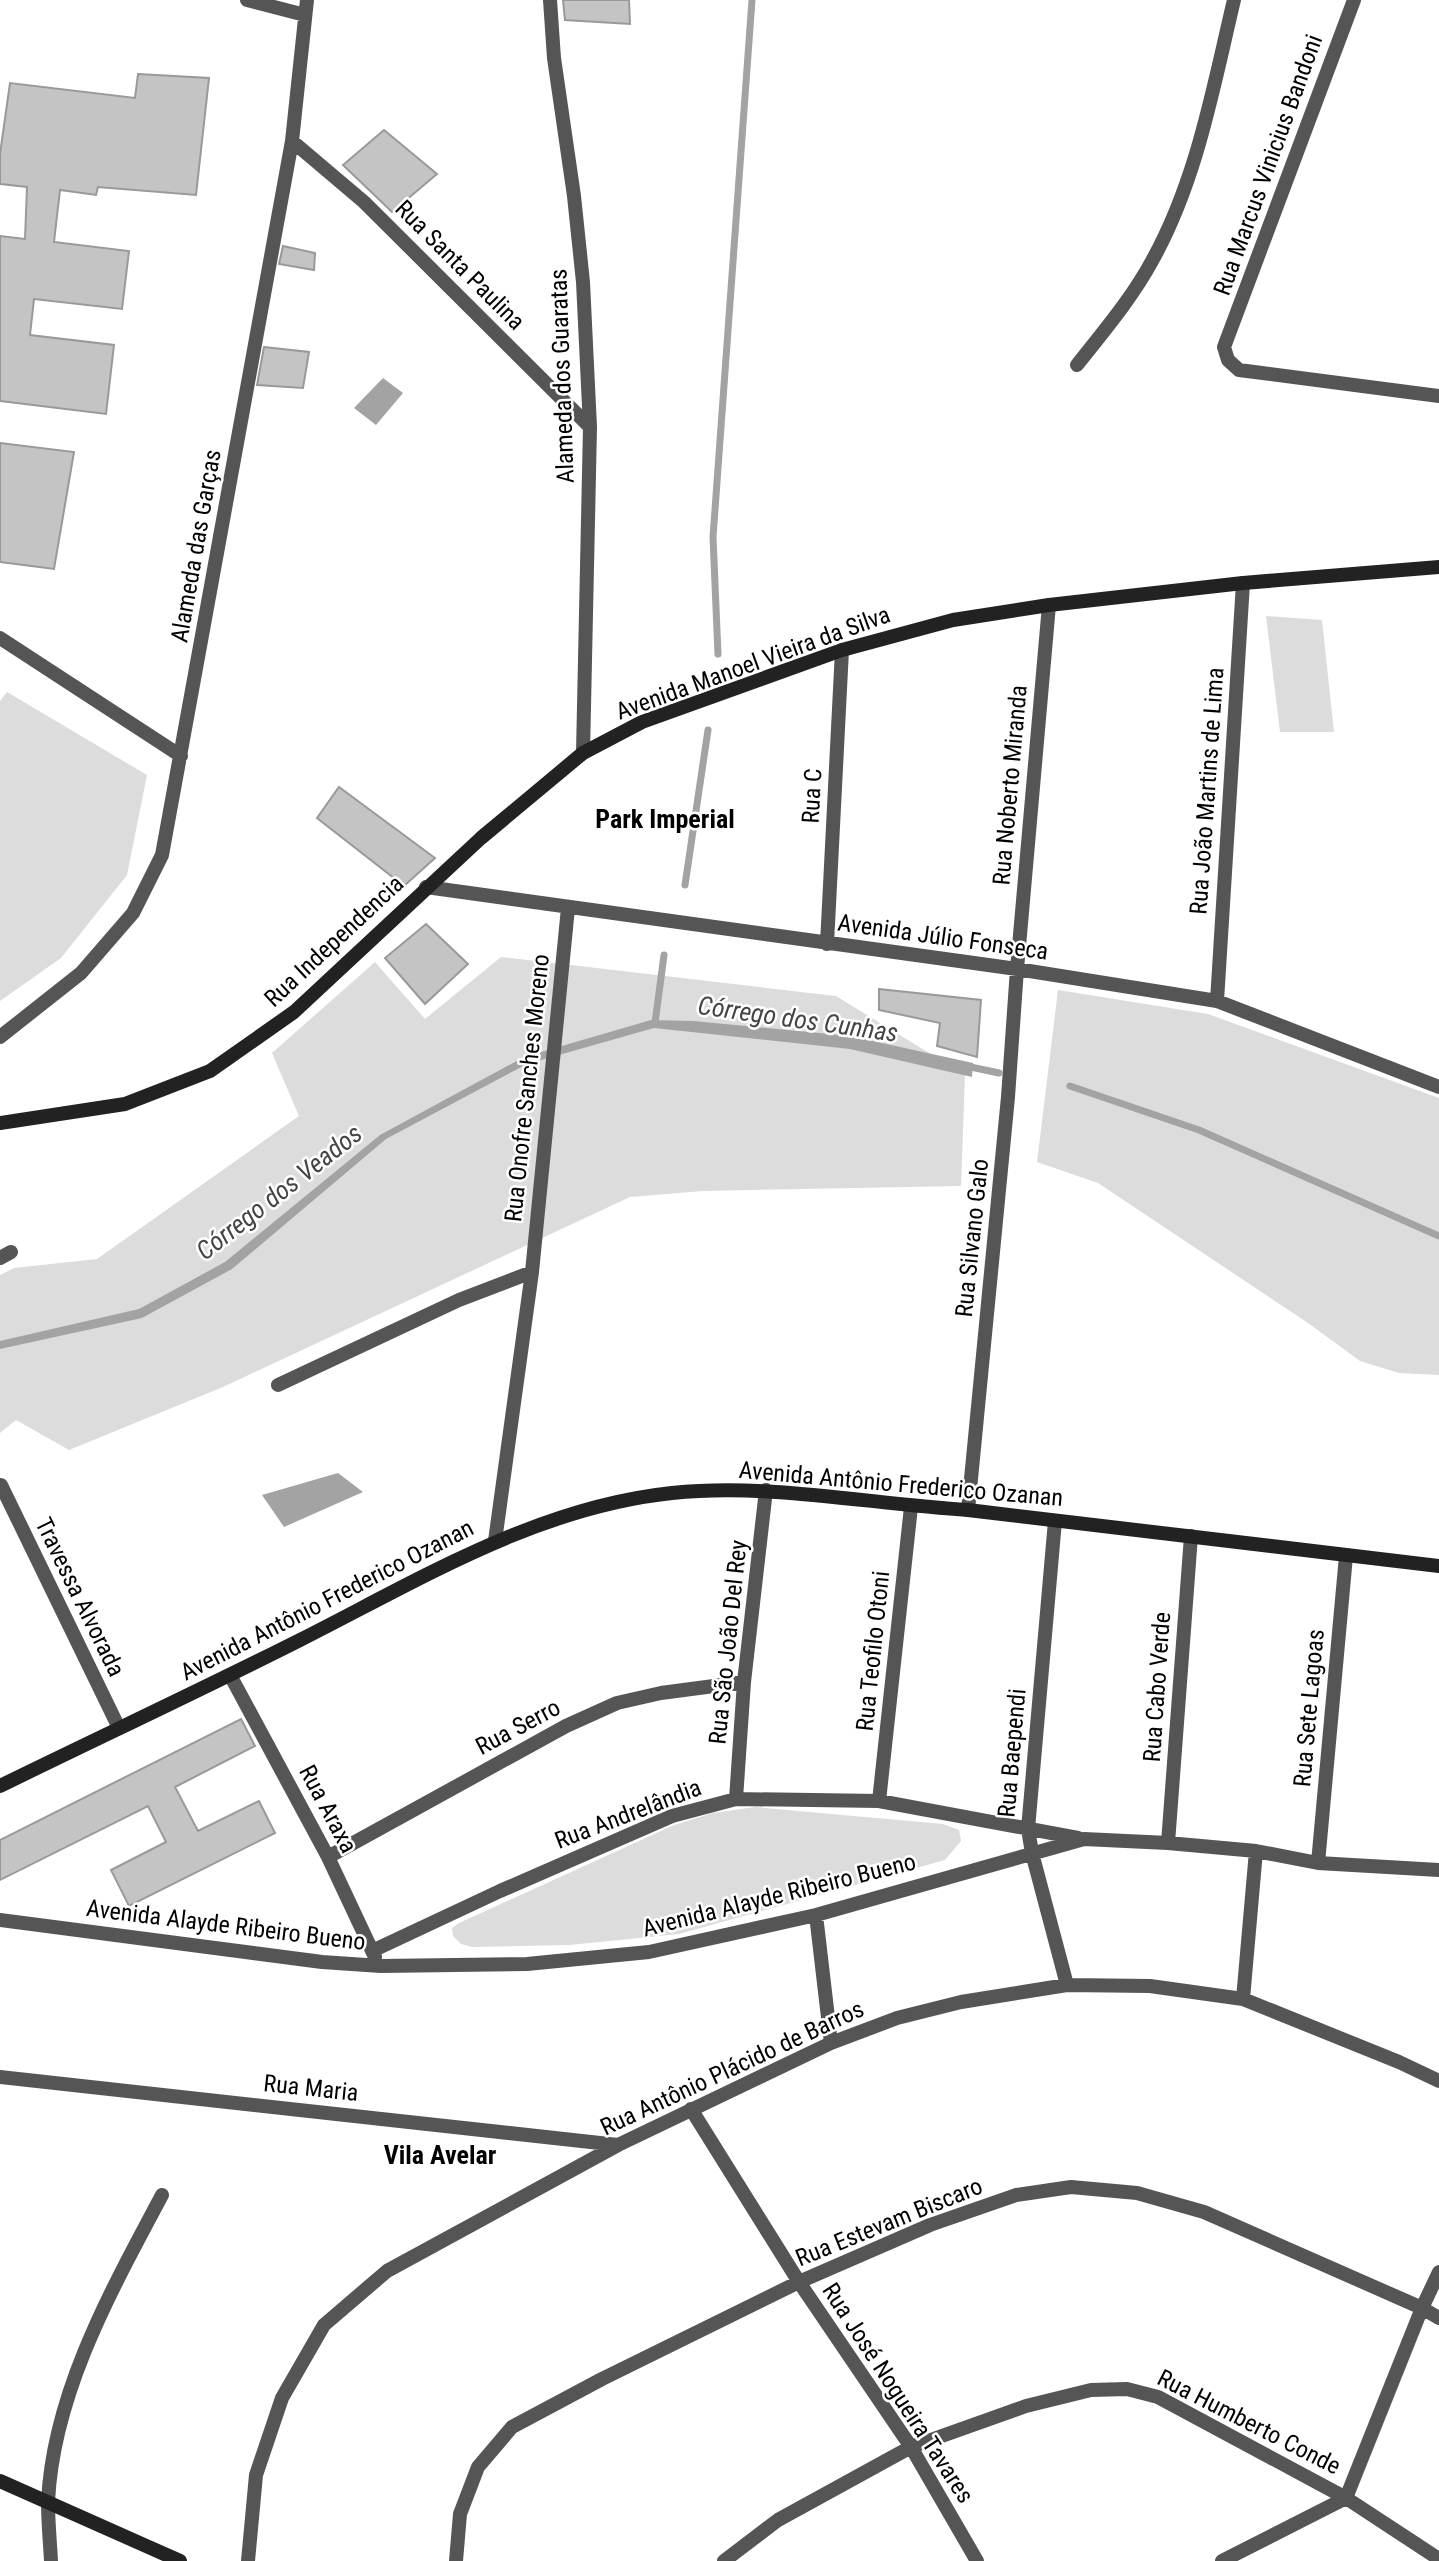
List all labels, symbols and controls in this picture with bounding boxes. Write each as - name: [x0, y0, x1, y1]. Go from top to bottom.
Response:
- street label: Rua Marcus Vinicius Bandoni: [1208, 31, 1328, 299]
- street label: Rua Santa Paulina: [389, 194, 531, 336]
- street label: Alameda dos Guaratas: [544, 268, 580, 484]
- street label: Alameda das Garças: [165, 447, 227, 645]
- street label: Avenida Manoel Vieira da Silva: [612, 600, 894, 726]
- street label: Rua João Martins de Lima: [1184, 667, 1230, 915]
- street label: Rua Noberto Miranda: [987, 684, 1033, 886]
- street label: Rua C: [797, 768, 827, 824]
- district label: Park Imperial: [595, 804, 735, 834]
- street label: Rua Independencia: [259, 869, 409, 1013]
- street label: Avenida Júlio Fonseca: [836, 908, 1050, 966]
- street label: Rua Onofre Sanches Moreno: [499, 953, 555, 1223]
- water label: Córrego dos Cunhas: [696, 990, 900, 1048]
- water label: Córrego dos Veados: [190, 1118, 368, 1266]
- street label: Rua Silvano Galo: [950, 1158, 994, 1318]
- street label: Avenida Antônio Frederico Ozanan: [738, 1456, 1064, 1512]
- street label: Travessa Alvorada: [29, 1513, 131, 1681]
- street label: Avenida Antônio Frederico Ozanan: [176, 1514, 478, 1686]
- street label: Rua São João Del Rey: [703, 1538, 753, 1746]
- street label: Rua Teofilo Otoni: [851, 1570, 895, 1732]
- street label: Rua Cabo Verde: [1138, 1611, 1176, 1763]
- street label: Rua Sete Lagoas: [1288, 1628, 1330, 1788]
- street label: Rua Baependi: [992, 1687, 1032, 1819]
- street label: Rua Serro: [471, 1693, 565, 1761]
- street label: Rua Araxa: [293, 1760, 363, 1858]
- street label: Rua Andrelândia: [551, 1773, 705, 1855]
- street label: Avenida Alayde Ribeiro Bueno: [639, 1847, 919, 1943]
- street label: Avenida Alayde Ribeiro Bueno: [85, 1894, 367, 1956]
- street label: Rua Antônio Plácido de Barros: [596, 1995, 868, 2141]
- street label: Rua Maria: [262, 2069, 360, 2107]
- district label: Vila Avelar: [384, 2140, 497, 2170]
- street label: Rua Estevam Biscaro: [792, 2172, 986, 2272]
- street label: Rua José Nogueira Tavares: [816, 2278, 980, 2508]
- street label: Rua Humberto Conde: [1153, 2364, 1345, 2480]

